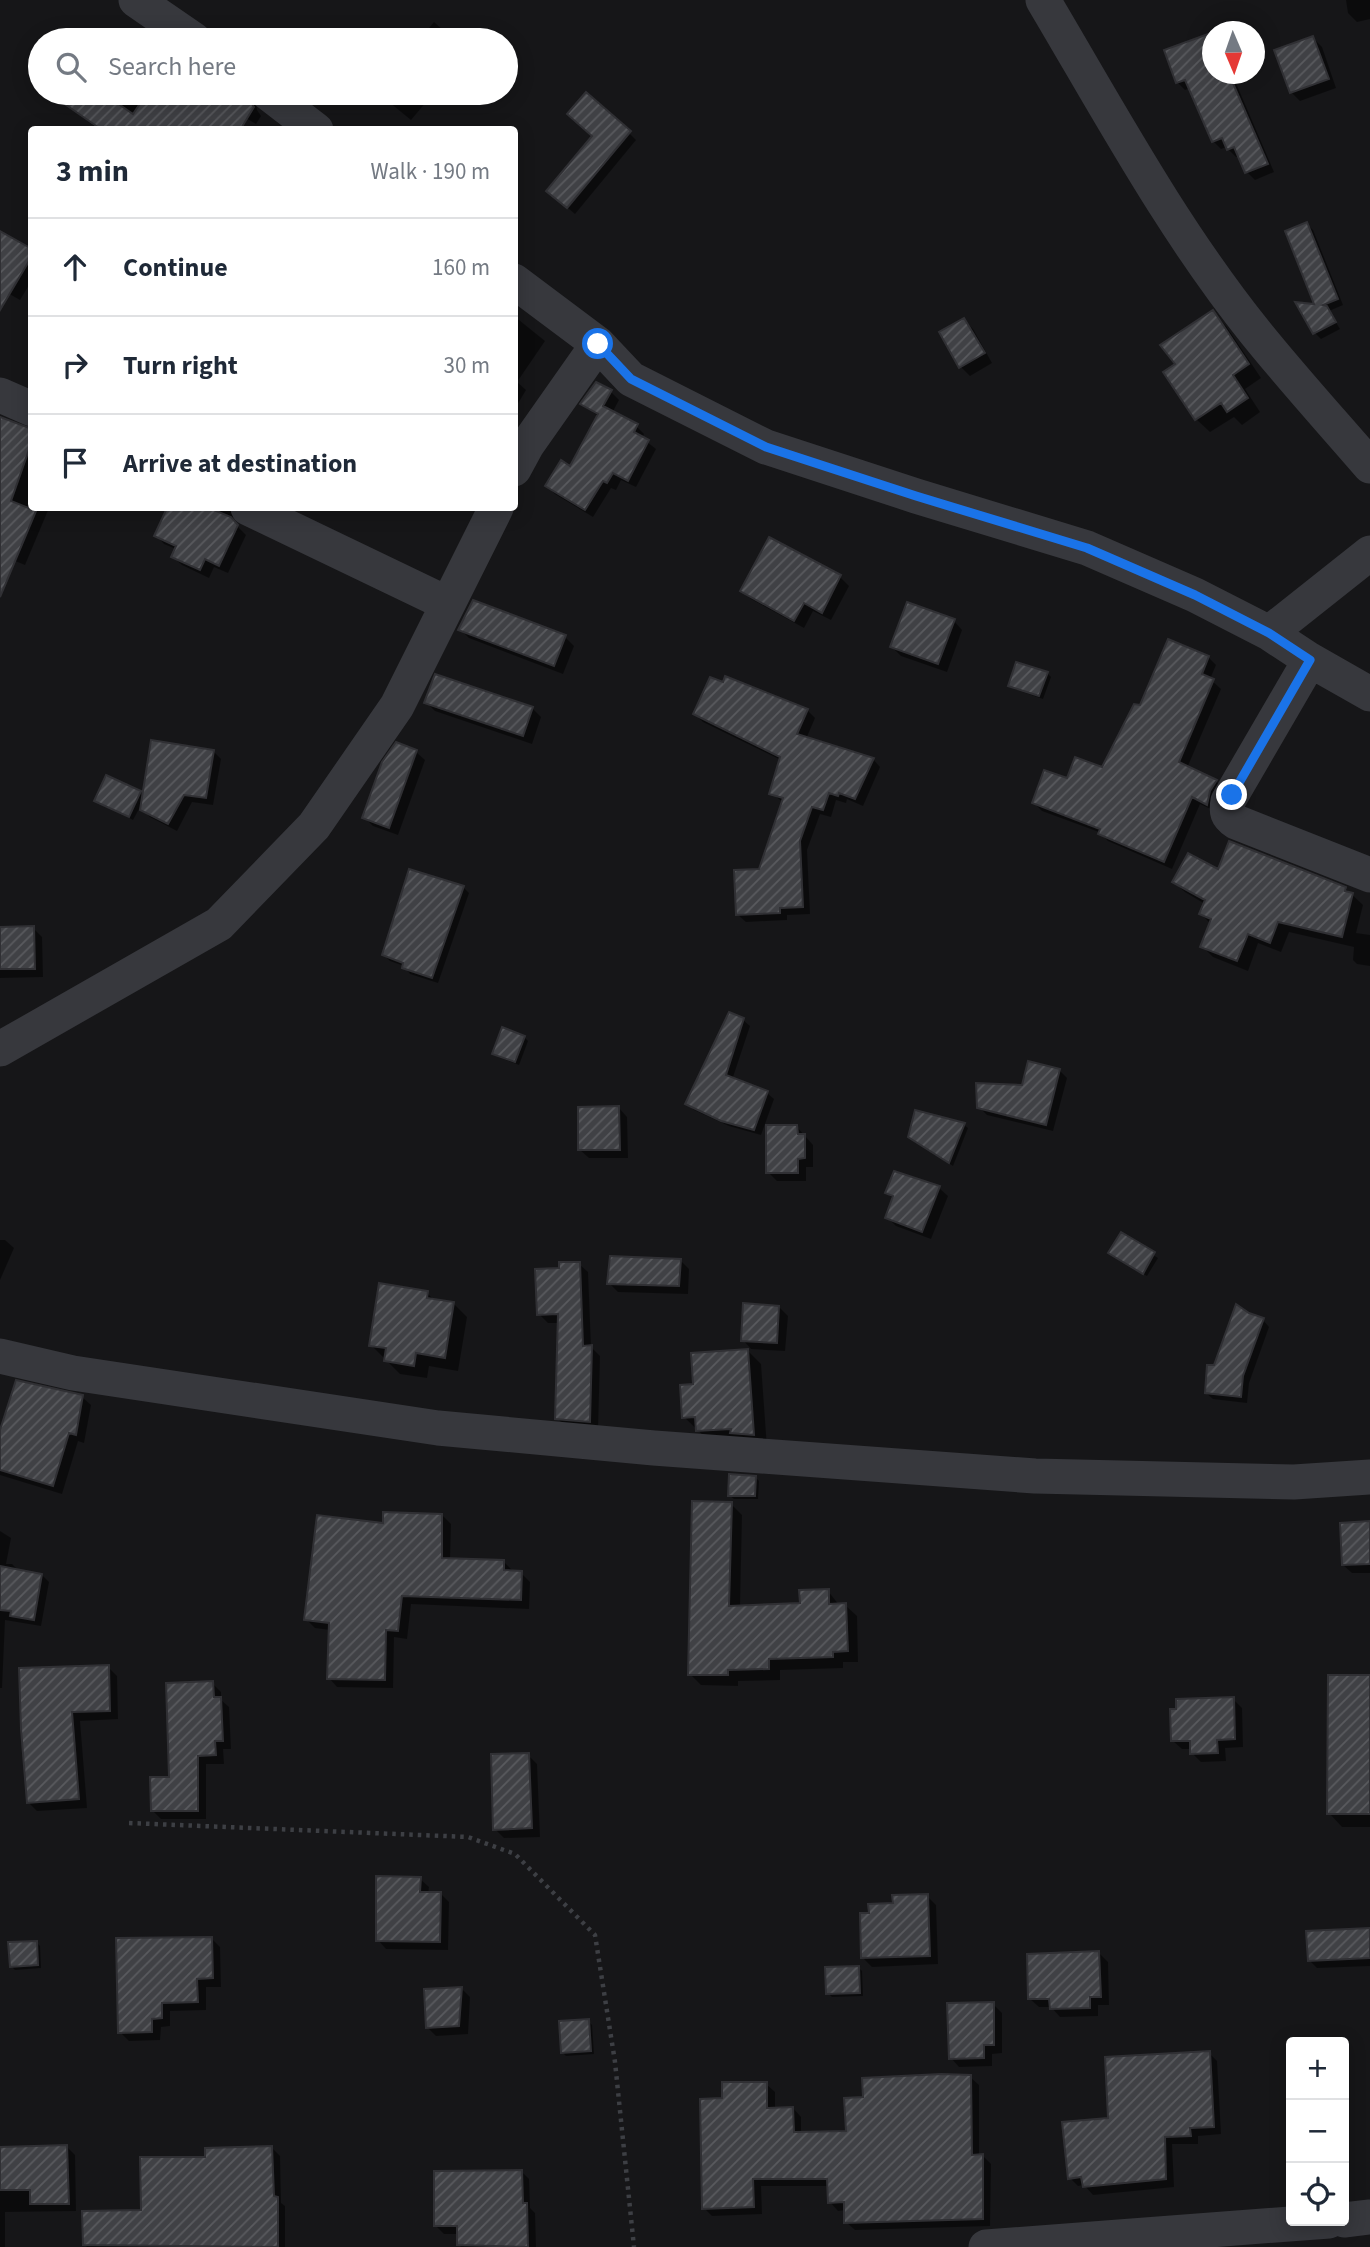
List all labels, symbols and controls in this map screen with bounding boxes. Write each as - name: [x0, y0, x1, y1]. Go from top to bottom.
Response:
- north arrow: [1202, 21, 1265, 84]
- search box: [28, 28, 518, 105]
- icon: search: [52, 48, 90, 86]
- text: Search here: [108, 48, 236, 85]
- text: 3 min: [56, 150, 129, 193]
- text: Walk · 190 m: [371, 155, 490, 188]
- icon: ahead: [56, 248, 94, 286]
- text: Continue: [123, 249, 228, 286]
- text: 160 m: [432, 251, 490, 284]
- route start: [582, 328, 613, 359]
- icon: right: [56, 346, 94, 384]
- text: Turn right: [123, 347, 238, 384]
- text: 30 m: [443, 349, 490, 382]
- icon: arrive: [56, 444, 94, 482]
- text: Arrive at destination: [123, 445, 357, 482]
- route end: [1216, 779, 1247, 810]
- map controls: [1286, 2037, 1349, 2226]
- button: +: [1286, 2037, 1349, 2100]
- button: −: [1286, 2100, 1349, 2163]
- button: locate: [1286, 2163, 1349, 2226]

